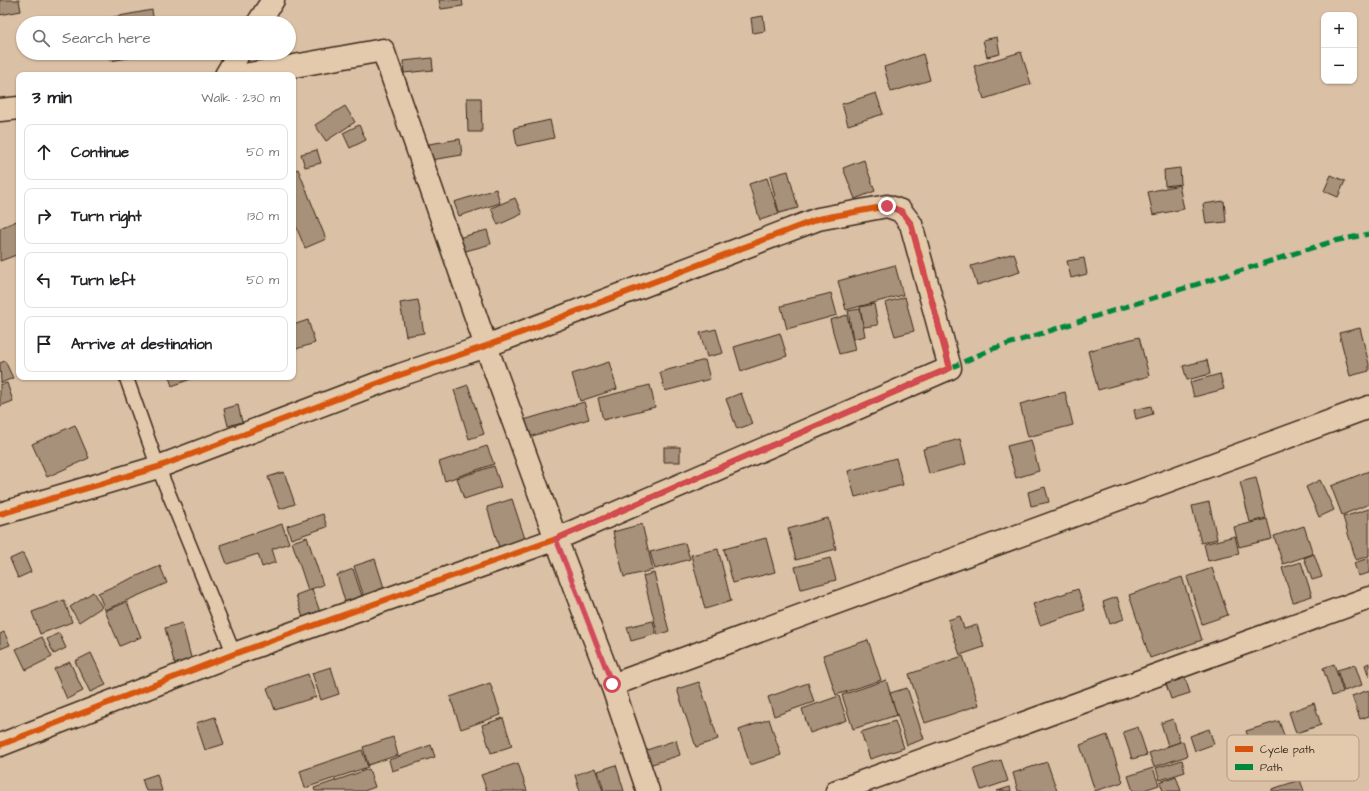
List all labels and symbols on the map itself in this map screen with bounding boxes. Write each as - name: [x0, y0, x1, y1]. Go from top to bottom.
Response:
- route end: [878, 197, 896, 215]
- route start: [603, 675, 621, 693]
- legend: [1227, 735, 1359, 781]
- text: Cycle path: [1260, 742, 1315, 758]
- text: Path: [1260, 760, 1283, 775]

